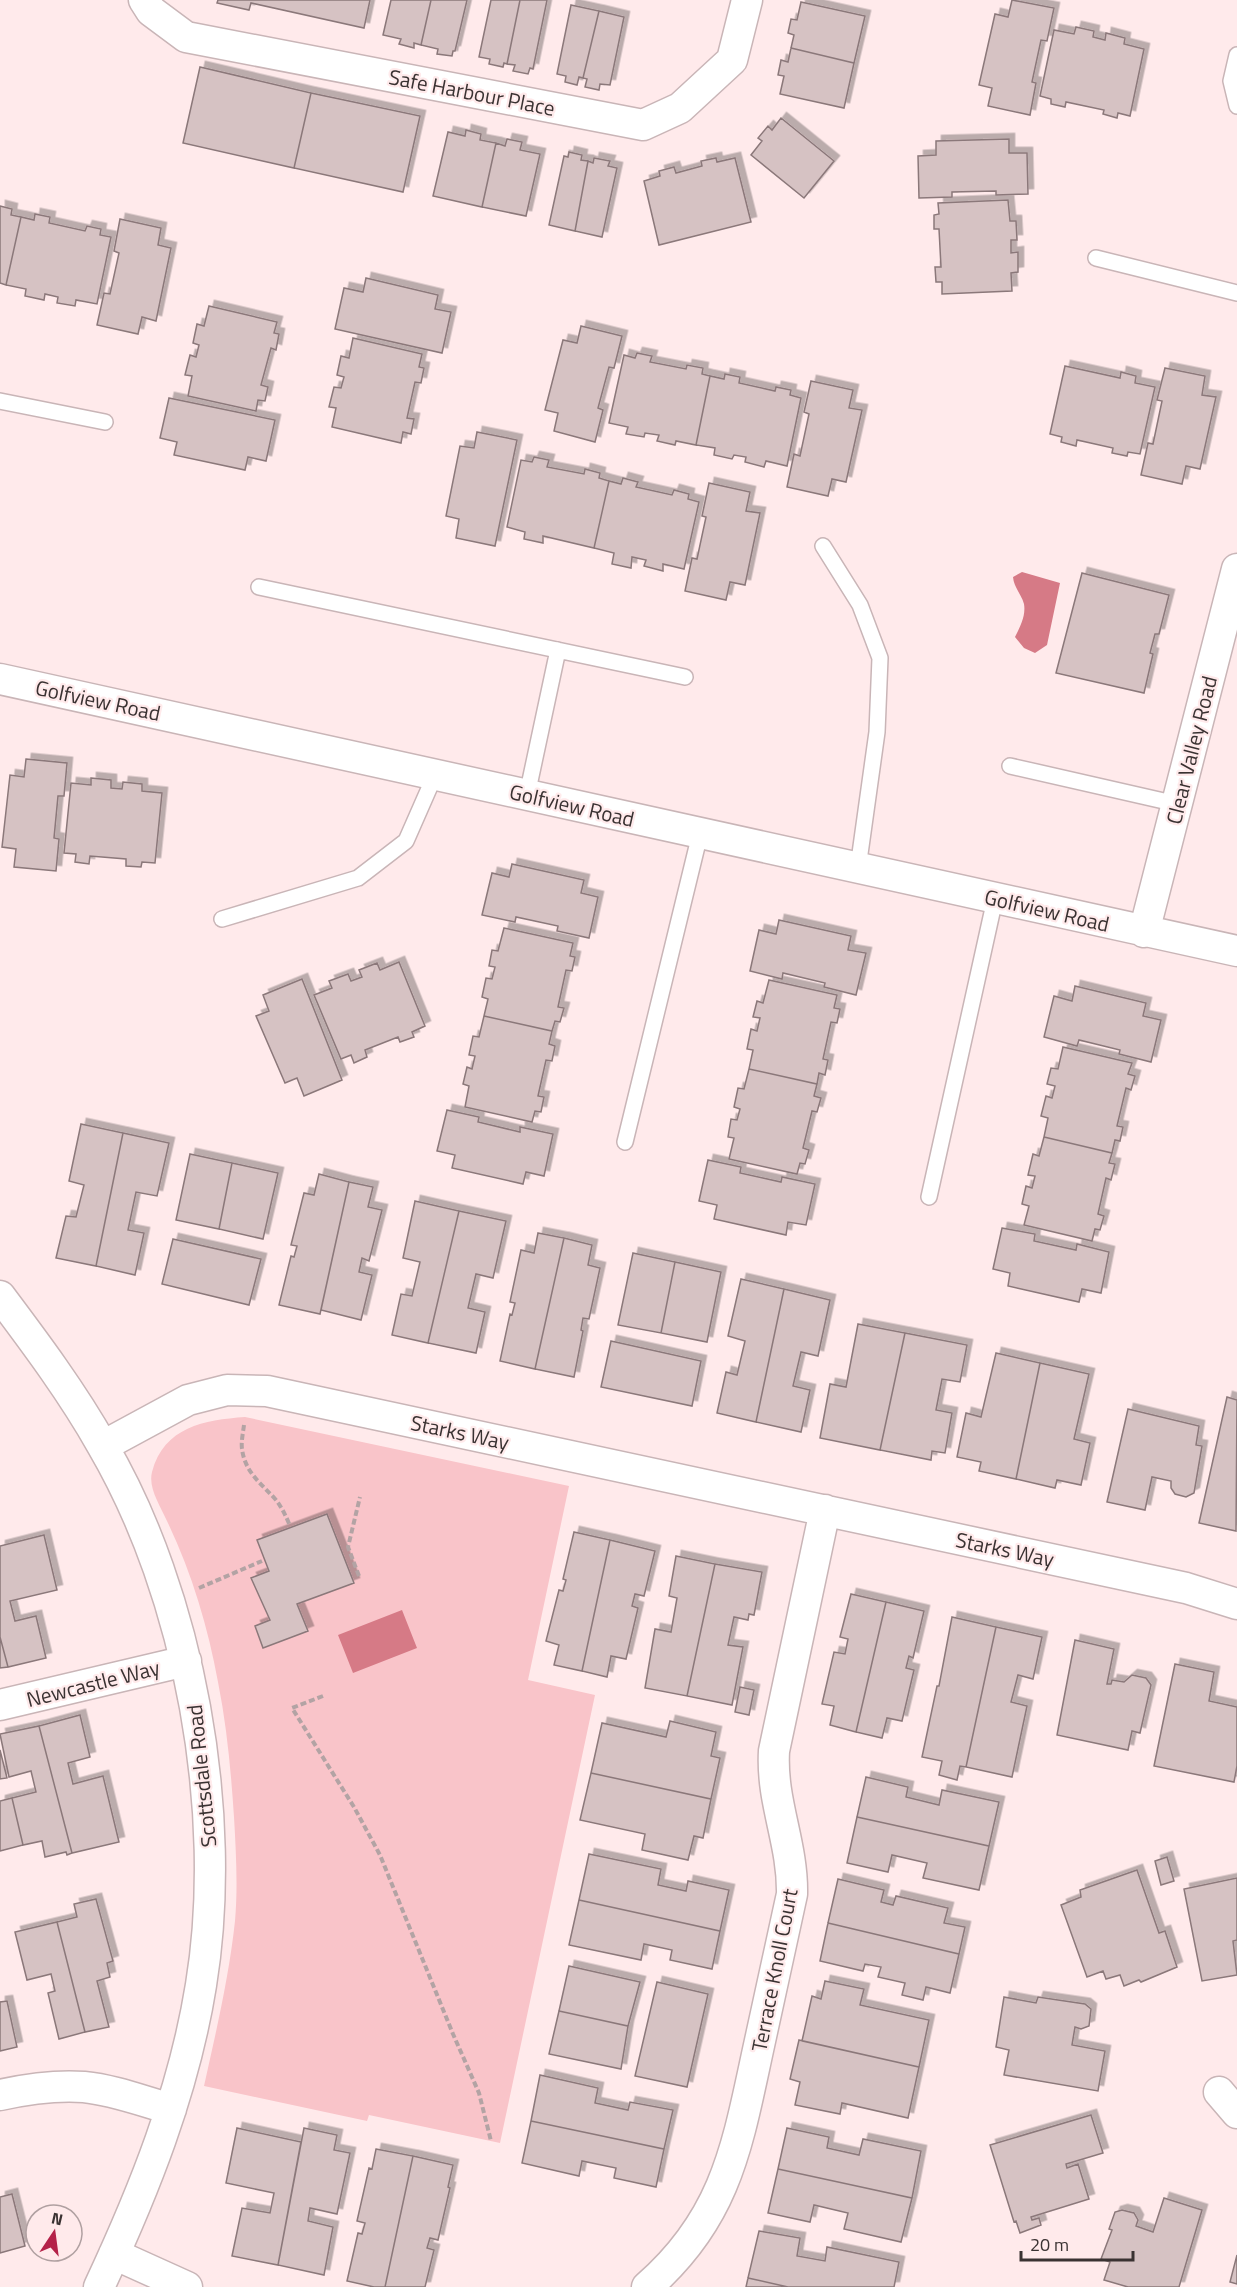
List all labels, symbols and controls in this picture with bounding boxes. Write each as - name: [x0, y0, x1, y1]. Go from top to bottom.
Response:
- street label: Safe Harbour Place: [386, 60, 558, 124]
- street label: Golfview Road: [32, 671, 164, 729]
- street label: Clear Valley Road: [1157, 672, 1225, 828]
- street label: Golfview Road: [506, 775, 638, 835]
- street label: Golfview Road: [981, 880, 1113, 940]
- street label: Starks Way: [408, 1406, 512, 1458]
- street label: Starks Way: [953, 1523, 1057, 1575]
- street label: Newcastle Way: [23, 1651, 163, 1715]
- street label: Scottsdale Road: [178, 1703, 224, 1849]
- street label: Terrace Knoll Court: [742, 1885, 806, 2054]
- north arrow: [24, 2203, 84, 2263]
- text: N: [49, 2205, 65, 2231]
- scale bar: [1021, 2224, 1134, 2262]
- text: 20 m: [1030, 2231, 1069, 2258]

